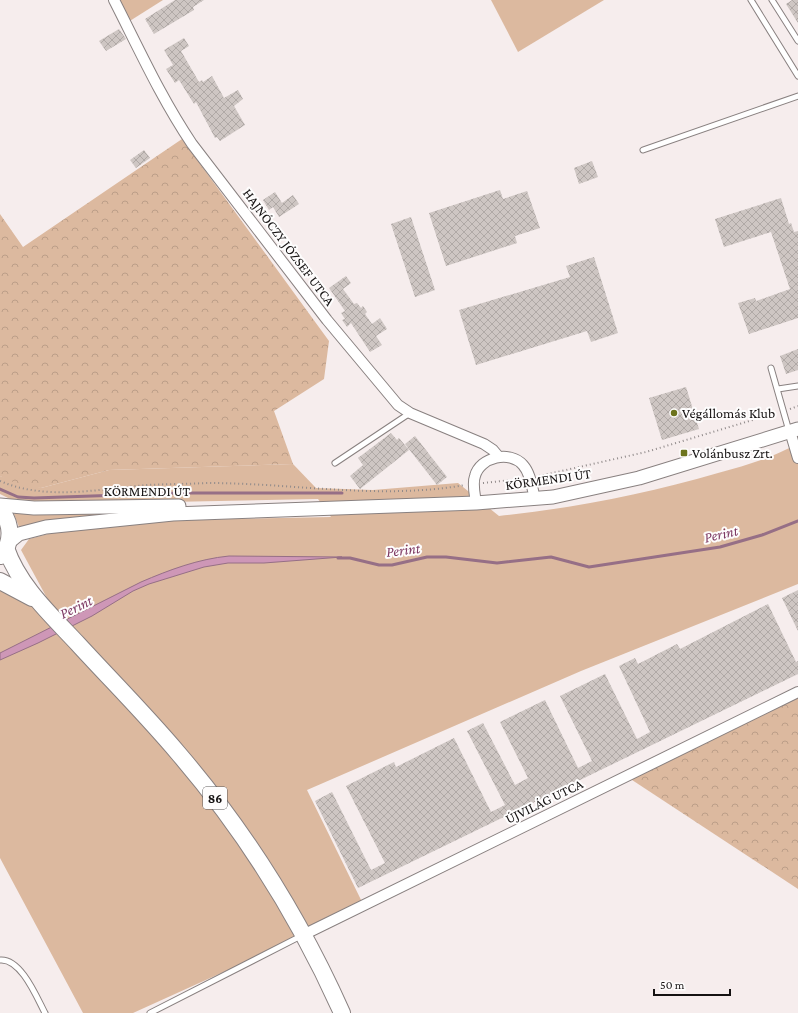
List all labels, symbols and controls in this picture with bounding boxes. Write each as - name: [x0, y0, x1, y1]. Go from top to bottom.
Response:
- street label: HAJNÓCZY JÓZSEF UTCA: [240, 185, 338, 309]
- place label: Végállomás Klub: [682, 405, 775, 421]
- marker: Végállomás Klub: [669, 408, 679, 418]
- place label: Volánbusz Zrt.: [692, 445, 773, 461]
- marker: Volánbusz Zrt.: [679, 448, 689, 458]
- street label: KÖRMENDI ÚT: [504, 465, 592, 493]
- street label: KÖRMENDI ÚT: [104, 483, 191, 499]
- water label: Perint: [703, 522, 740, 546]
- water label: Perint: [385, 540, 422, 560]
- water label: Perint: [57, 592, 95, 622]
- street label: ÚJVILÁG UTCA: [503, 775, 585, 827]
- road number: 86: [203, 787, 227, 809]
- scale bar: [654, 971, 730, 997]
- text: 50 m: [660, 978, 685, 992]

